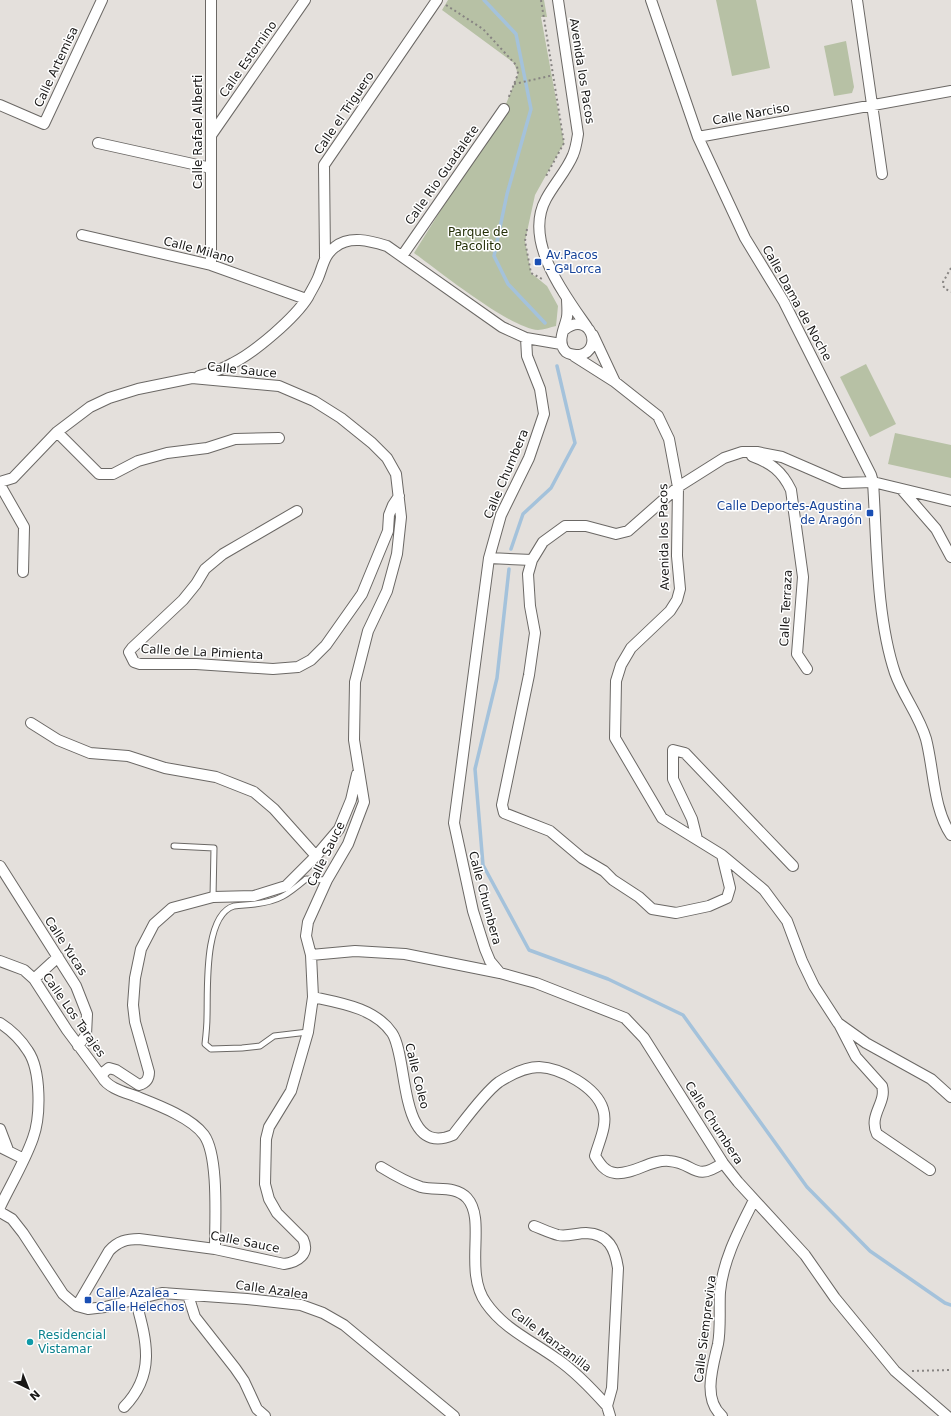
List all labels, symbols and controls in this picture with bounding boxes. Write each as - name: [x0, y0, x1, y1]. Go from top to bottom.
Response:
- street label: Avenida los Pacos: [567, 17, 597, 125]
- street label: Calle Estornino: [216, 18, 280, 100]
- street label: Calle Artemisa: [31, 24, 81, 110]
- street label: Calle el Triguero: [311, 69, 377, 157]
- street label: Calle Rafael Alberti: [191, 75, 205, 189]
- street label: Calle Narciso: [711, 100, 791, 128]
- street label: Calle Rio Guadalete: [402, 122, 482, 228]
- park label: Parque de Pacolito: [448, 225, 508, 253]
- street label: Calle Milano: [162, 234, 236, 266]
- street label: Calle Dama de Noche: [759, 243, 835, 363]
- place label: Av.Pacos - GªLorca: [546, 248, 602, 276]
- marker: Av.Pacos - GªLorca: [533, 257, 543, 267]
- street label: Calle Sauce: [206, 359, 278, 381]
- street label: Calle Chumbera: [481, 427, 531, 521]
- street label: Avenida los Pacos: [656, 484, 672, 590]
- place label: Calle Deportes-Agustina de Aragón: [717, 499, 862, 527]
- marker: Calle Deportes-Agustina de Aragón: [865, 508, 875, 518]
- street label: Calle Terraza: [777, 569, 795, 647]
- street label: Calle de La Pimienta: [140, 642, 264, 662]
- street label: Calle Sauce: [304, 819, 348, 889]
- street label: Calle Chumbera: [466, 850, 504, 946]
- street label: Calle Yucas: [42, 914, 90, 978]
- street label: Calle Los Tarajes: [40, 970, 108, 1060]
- street label: Calle Coleo: [402, 1042, 432, 1110]
- street label: Calle Chumbera: [682, 1079, 746, 1167]
- street label: Calle Sauce: [209, 1228, 281, 1256]
- street label: Calle Siempreviva: [691, 1274, 719, 1384]
- street label: Calle Azalea: [235, 1278, 309, 1302]
- place label: Calle Azalea - Calle Helechos: [96, 1286, 185, 1314]
- marker: Calle Azalea - Calle Helechos: [83, 1295, 93, 1305]
- street label: Calle Manzanilla: [508, 1305, 594, 1375]
- place label: Residencial Vistamar: [38, 1328, 106, 1356]
- marker: Residencial Vistamar: [25, 1337, 35, 1347]
- north arrow: [8, 1368, 48, 1408]
- text: N: [27, 1387, 42, 1403]

